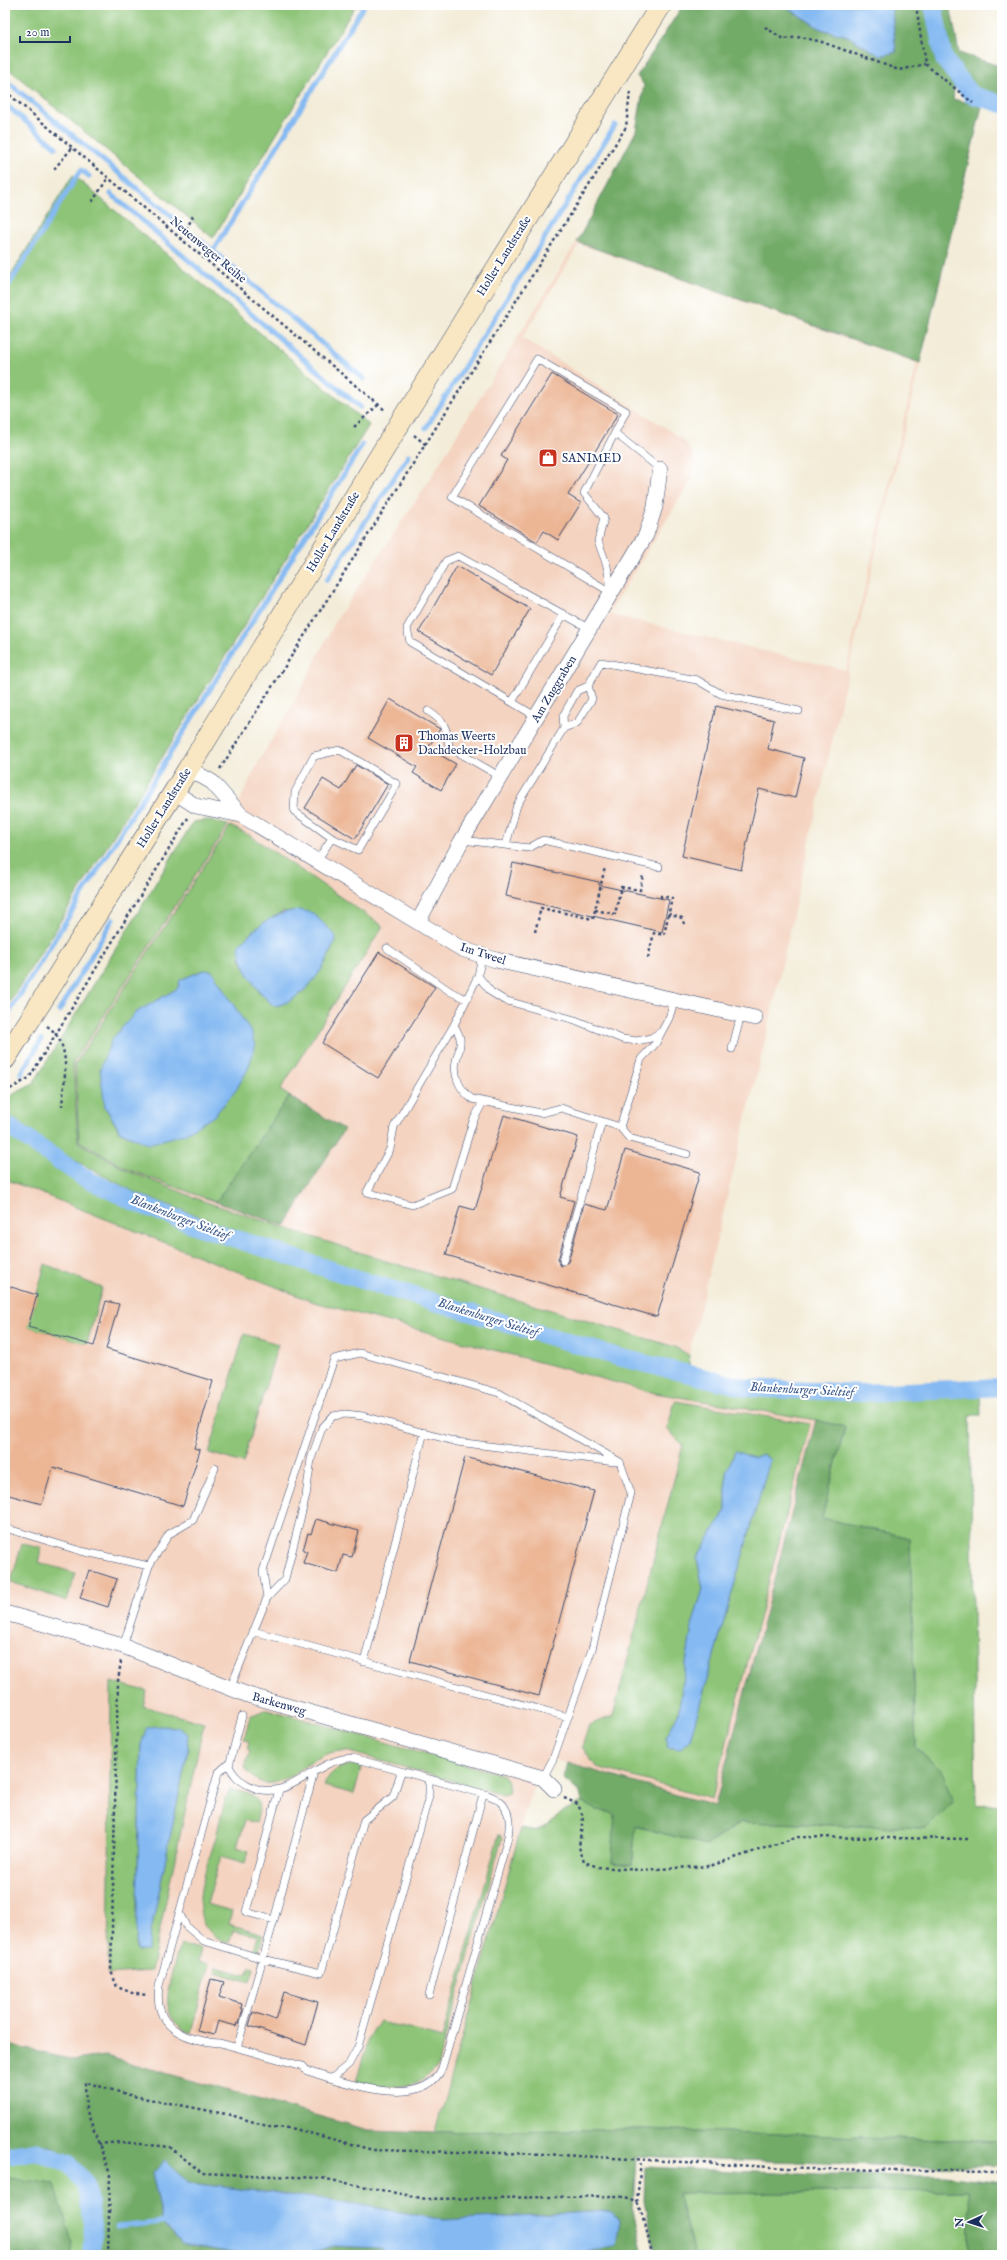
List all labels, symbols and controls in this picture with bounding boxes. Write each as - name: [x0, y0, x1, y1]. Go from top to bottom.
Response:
- scale bar: [20, 18, 70, 44]
- text: 20 m: [26, 25, 49, 40]
- street label: Holler Landstraße: [473, 213, 535, 299]
- street label: Neuenweger Reihe: [167, 214, 250, 287]
- shop icon: SANIMED: [537, 447, 559, 469]
- place label: SANIMED: [562, 451, 621, 466]
- street label: Holler Landstraße: [303, 488, 363, 575]
- street label: Am Zuggraben: [528, 652, 580, 726]
- place label: Thomas Weerts Dachdecker-Holzbau: [418, 729, 526, 758]
- building icon: Thomas Weerts Dachdecker-Holzbau: [393, 732, 415, 754]
- street label: Holler Landstraße: [133, 765, 195, 851]
- street label: Im Tweel: [458, 940, 508, 969]
- water label: Blankenburger Sieltief: [128, 1191, 235, 1247]
- water label: Blankenburger Sieltief: [435, 1295, 543, 1343]
- water label: Blankenburger Sieltief: [749, 1379, 858, 1402]
- street label: Barkenweg: [250, 1689, 308, 1719]
- north arrow: [949, 2202, 989, 2242]
- text: N: [953, 2217, 967, 2229]

